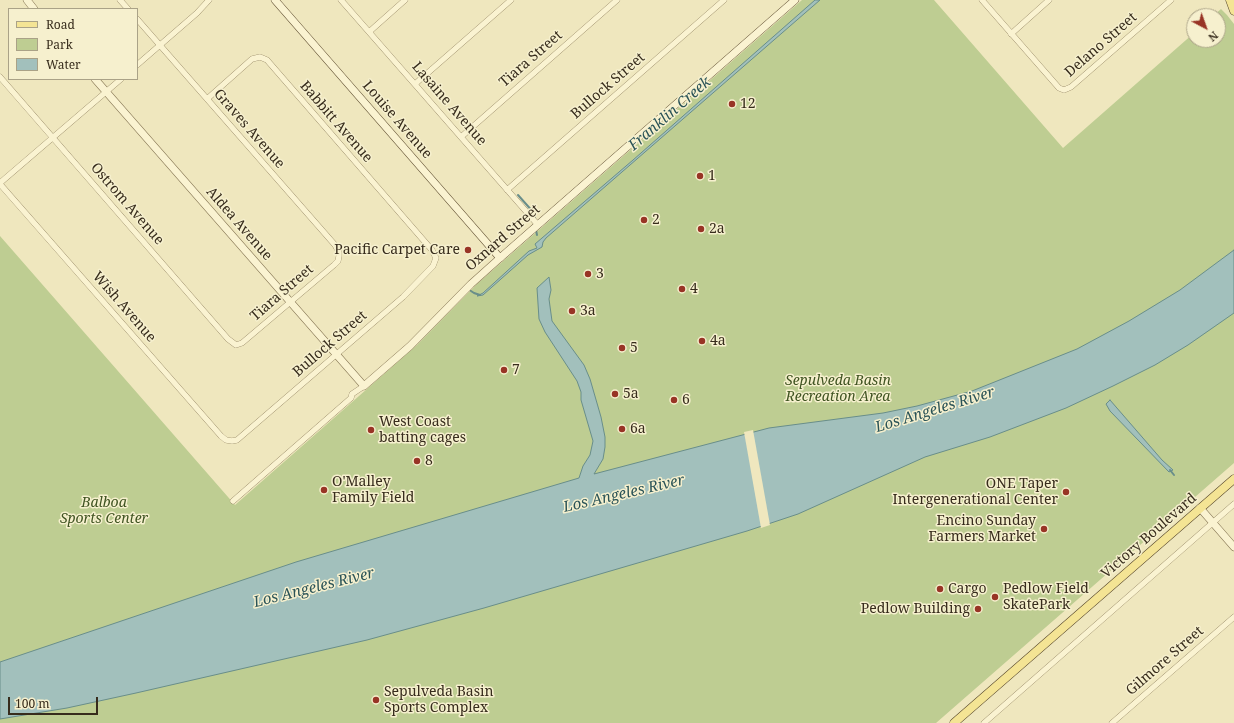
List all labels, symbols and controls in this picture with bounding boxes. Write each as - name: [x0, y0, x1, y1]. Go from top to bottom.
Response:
- legend: [8, 8, 138, 80]
- north arrow: [1186, 8, 1226, 48]
- street label: Delano Street: [1062, 9, 1140, 81]
- text: Road: [46, 16, 75, 33]
- street label: Tiara Street: [496, 27, 566, 91]
- text: N: [1205, 28, 1222, 45]
- text: Park: [46, 36, 73, 53]
- street label: Bullock Street: [568, 49, 648, 123]
- text: Water: [46, 56, 81, 73]
- street label: Lasaine Avenue: [408, 59, 490, 149]
- water label: Franklin Creek: [625, 73, 715, 155]
- street label: Babbitt Avenue: [296, 78, 376, 166]
- street label: Louise Avenue: [359, 78, 435, 162]
- street label: Graves Avenue: [210, 86, 288, 172]
- place label: 12: [740, 96, 756, 112]
- marker: 12: [727, 99, 737, 109]
- street label: Ostrom Avenue: [87, 160, 167, 248]
- place label: 1: [708, 168, 716, 184]
- marker: 1: [695, 171, 705, 181]
- street label: Aldea Avenue: [203, 184, 275, 264]
- street label: Oxnard Street: [462, 201, 544, 275]
- place label: 2: [652, 212, 660, 228]
- marker: 2: [639, 215, 649, 225]
- place label: 2a: [709, 221, 725, 237]
- marker: 2a: [696, 224, 706, 234]
- place label: Pacific Carpet Care: [334, 242, 460, 258]
- marker: Pacific Carpet Care: [463, 245, 473, 255]
- street label: Tiara Street: [247, 261, 317, 325]
- place label: 3: [596, 266, 604, 282]
- street label: Wish Avenue: [89, 268, 159, 346]
- marker: 3: [583, 269, 593, 279]
- place label: 4: [690, 281, 698, 297]
- marker: 4: [677, 284, 687, 294]
- place label: 3a: [580, 303, 596, 319]
- marker: 3a: [567, 306, 577, 316]
- street label: Bullock Street: [290, 307, 370, 381]
- place label: 4a: [710, 333, 726, 349]
- marker: 4a: [697, 336, 707, 346]
- place label: 5: [630, 340, 638, 356]
- marker: 5: [617, 343, 627, 353]
- place label: 7: [512, 362, 520, 378]
- marker: 7: [499, 365, 509, 375]
- park label: Sepulveda Basin Recreation Area: [785, 373, 891, 406]
- water label: Los Angeles River: [873, 383, 997, 437]
- place label: 5a: [623, 386, 639, 402]
- marker: 5a: [610, 389, 620, 399]
- place label: 6: [682, 392, 690, 408]
- marker: 6: [669, 395, 679, 405]
- place label: West Coast batting cages: [379, 414, 466, 446]
- place label: 6a: [630, 421, 646, 437]
- marker: 6a: [617, 424, 627, 434]
- marker: West Coast batting cages: [366, 425, 376, 435]
- place label: 8: [425, 453, 433, 469]
- marker: 8: [412, 456, 422, 466]
- water label: Los Angeles River: [562, 471, 686, 517]
- place label: O'Malley Family Field: [332, 474, 414, 506]
- place label: ONE Taper Intergenerational Center: [893, 476, 1058, 508]
- marker: O'Malley Family Field: [319, 485, 329, 495]
- marker: ONE Taper Intergenerational Center: [1061, 487, 1071, 497]
- street label: Victory Boulevard: [1098, 490, 1200, 582]
- park label: Balboa Sports Center: [60, 495, 148, 528]
- place label: Encino Sunday Farmers Market: [929, 513, 1036, 546]
- marker: Encino Sunday Farmers Market: [1039, 524, 1049, 534]
- water label: Los Angeles River: [252, 564, 376, 612]
- place label: Cargo: [948, 581, 987, 597]
- place label: Pedlow Field SkatePark: [1003, 581, 1089, 614]
- marker: Cargo: [935, 584, 945, 594]
- marker: Pedlow Field SkatePark: [990, 592, 1000, 602]
- place label: Pedlow Building: [861, 601, 970, 617]
- marker: Pedlow Building: [973, 604, 983, 614]
- street label: Gilmore Street: [1123, 623, 1207, 699]
- place label: Sepulveda Basin Sports Complex: [384, 684, 494, 716]
- scale bar: [10, 689, 100, 715]
- text: 100 m: [15, 695, 50, 712]
- marker: Sepulveda Basin Sports Complex: [371, 695, 381, 705]

